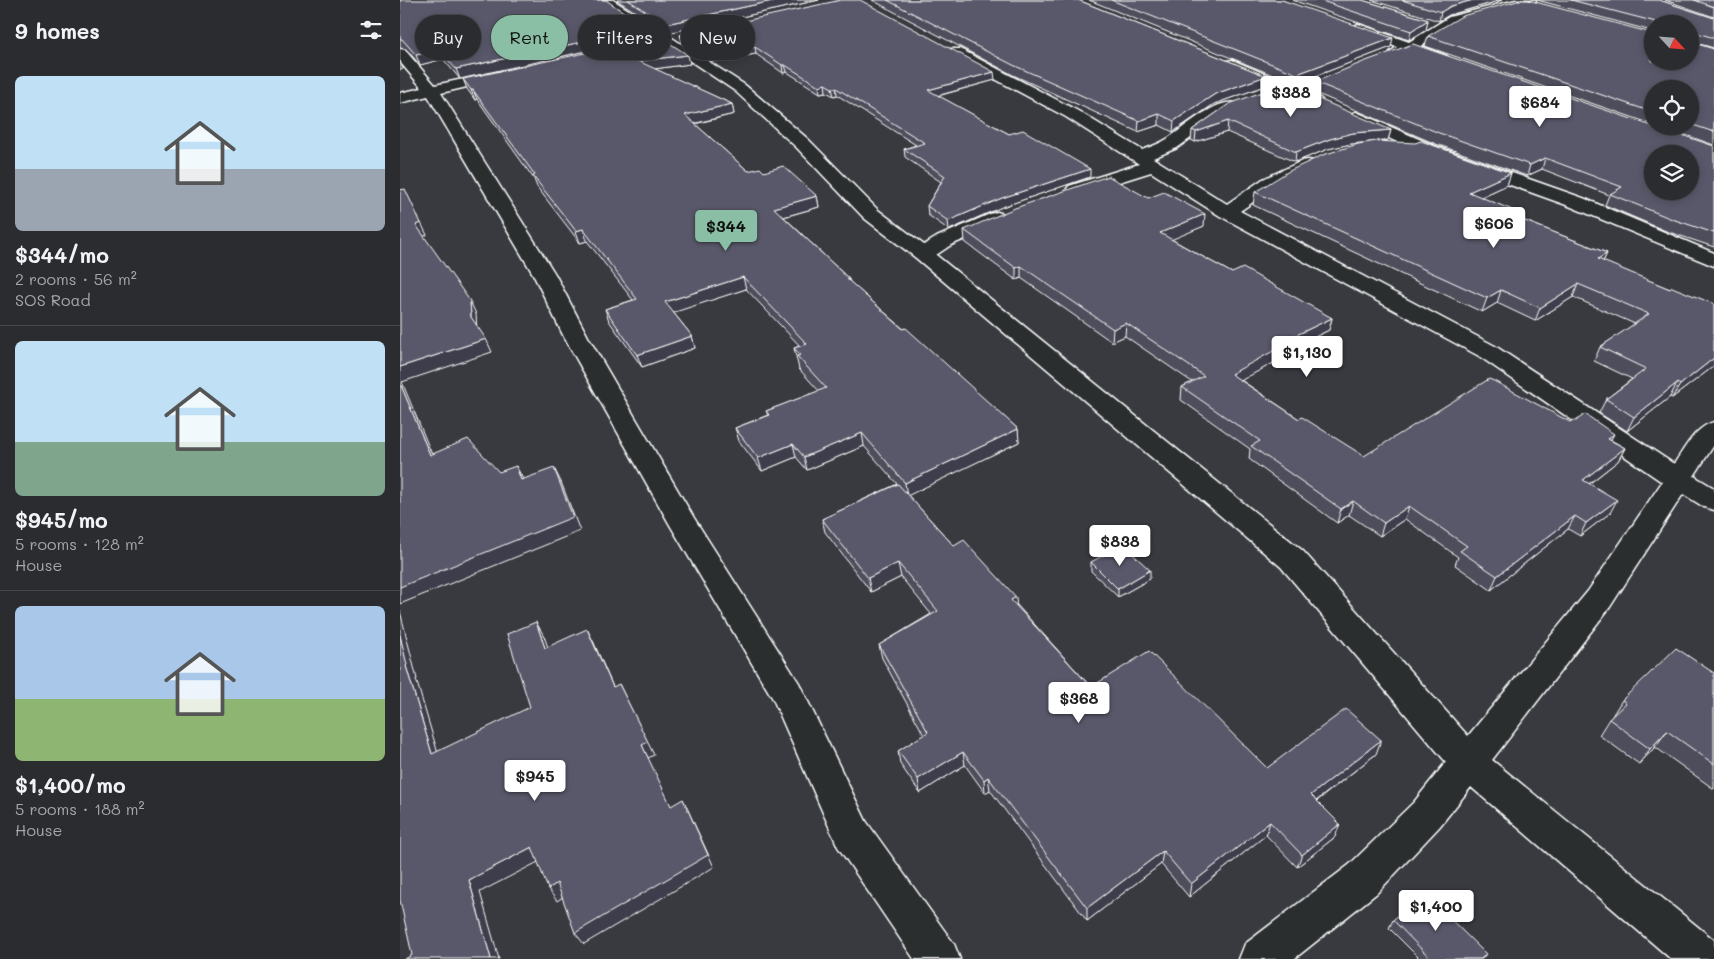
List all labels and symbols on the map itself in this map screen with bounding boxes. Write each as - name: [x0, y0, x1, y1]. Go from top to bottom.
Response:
- north arrow: [1644, 15, 1699, 70]
- pin: $388: [1261, 76, 1321, 118]
- pin: $684: [1510, 86, 1570, 128]
- pin: $606: [1464, 206, 1524, 249]
- pin: $344: [696, 210, 756, 252]
- pin: $1,130: [1266, 336, 1348, 378]
- pin: $838: [1090, 524, 1150, 567]
- pin: $368: [1049, 682, 1109, 724]
- pin: $945: [505, 760, 565, 802]
- pin: $1,400: [1395, 890, 1477, 932]

